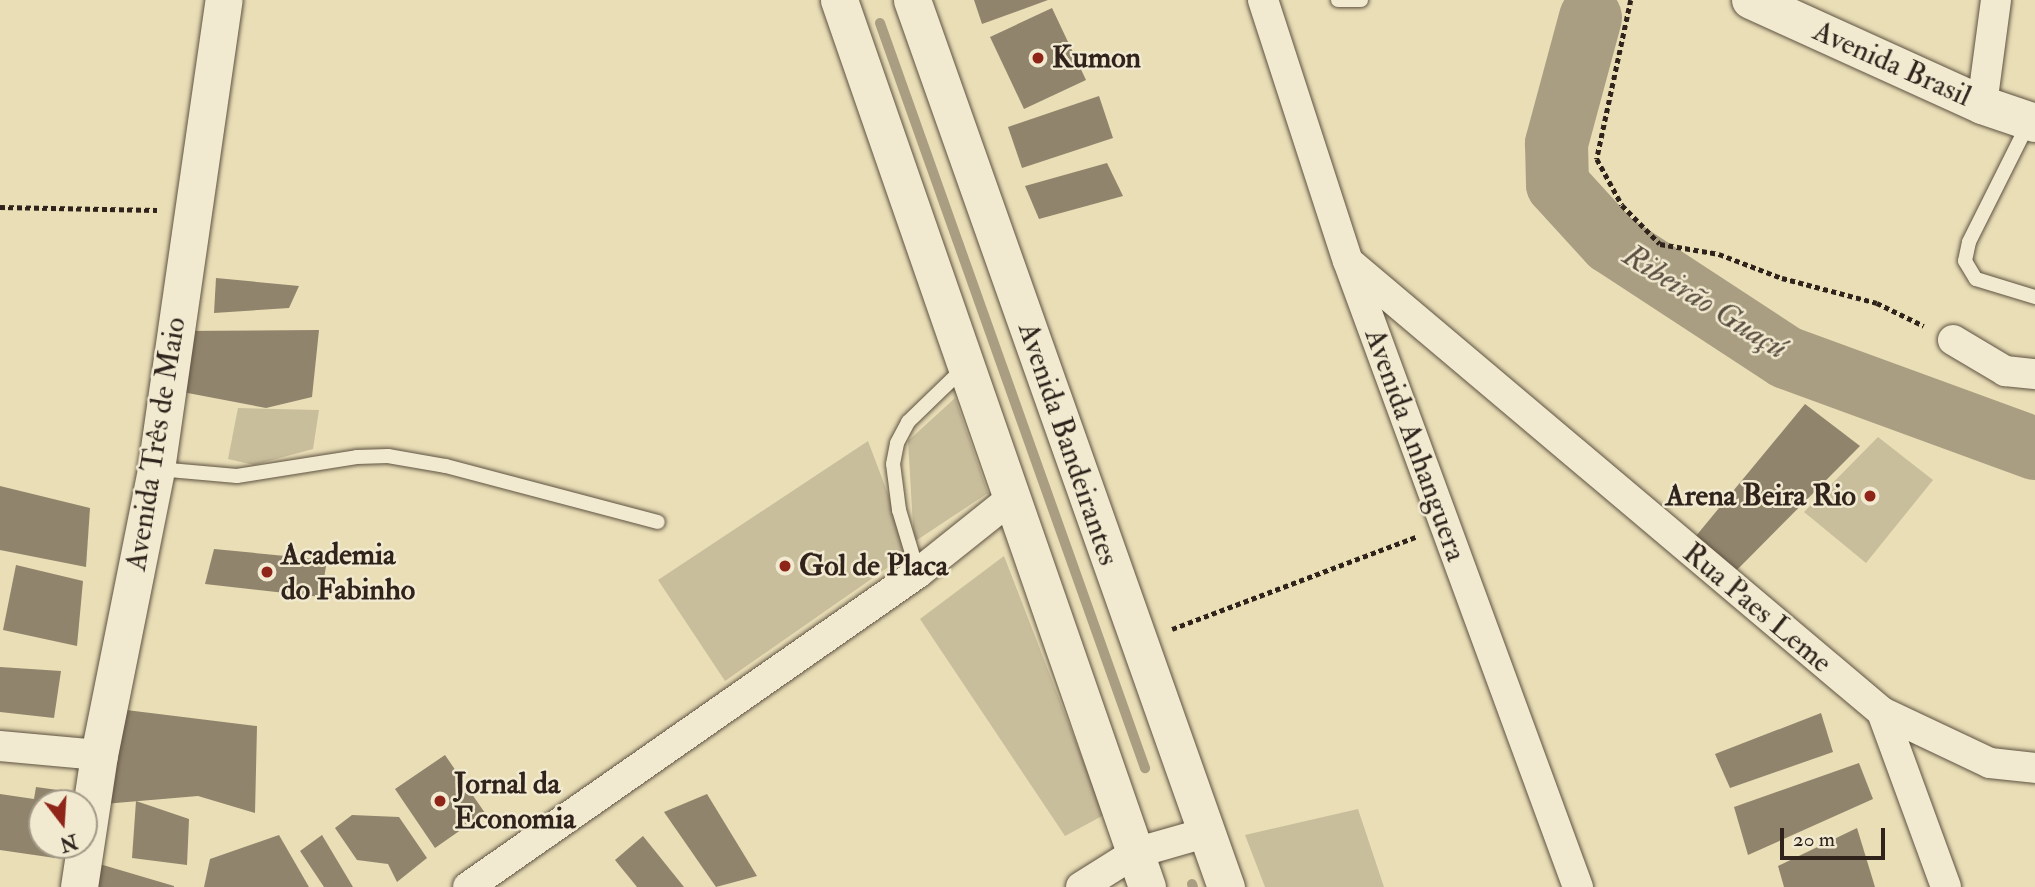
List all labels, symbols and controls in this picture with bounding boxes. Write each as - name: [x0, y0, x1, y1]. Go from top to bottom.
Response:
- street label: Avenida Brasil: [1807, 13, 1977, 115]
- place label: Kumon: [1052, 40, 1141, 76]
- marker: Kumon: [1030, 50, 1046, 66]
- water label: Ribeirão Guaçú: [1616, 236, 1794, 368]
- street label: Avenida Três de Maio: [118, 314, 194, 574]
- street label: Avenida Bandeirantes: [1010, 318, 1126, 570]
- street label: Avenida Anhanguera: [1356, 324, 1474, 566]
- place label: Arena Beira Rio: [1665, 478, 1856, 514]
- marker: Arena Beira Rio: [1862, 488, 1878, 504]
- street label: Rua Paes Leme: [1675, 535, 1839, 681]
- place label: Academia do Fabinho: [281, 537, 415, 608]
- place label: Gol de Placa: [799, 548, 948, 584]
- marker: Gol de Placa: [777, 558, 793, 574]
- marker: Academia do Fabinho: [259, 564, 275, 580]
- place label: Jornal da Economia: [454, 766, 575, 836]
- north arrow: [28, 789, 98, 859]
- marker: Jornal da Economia: [432, 793, 448, 809]
- scale bar: [1783, 814, 1888, 858]
- text: 20 m: [1793, 826, 1835, 853]
- text: N: [57, 828, 80, 856]

